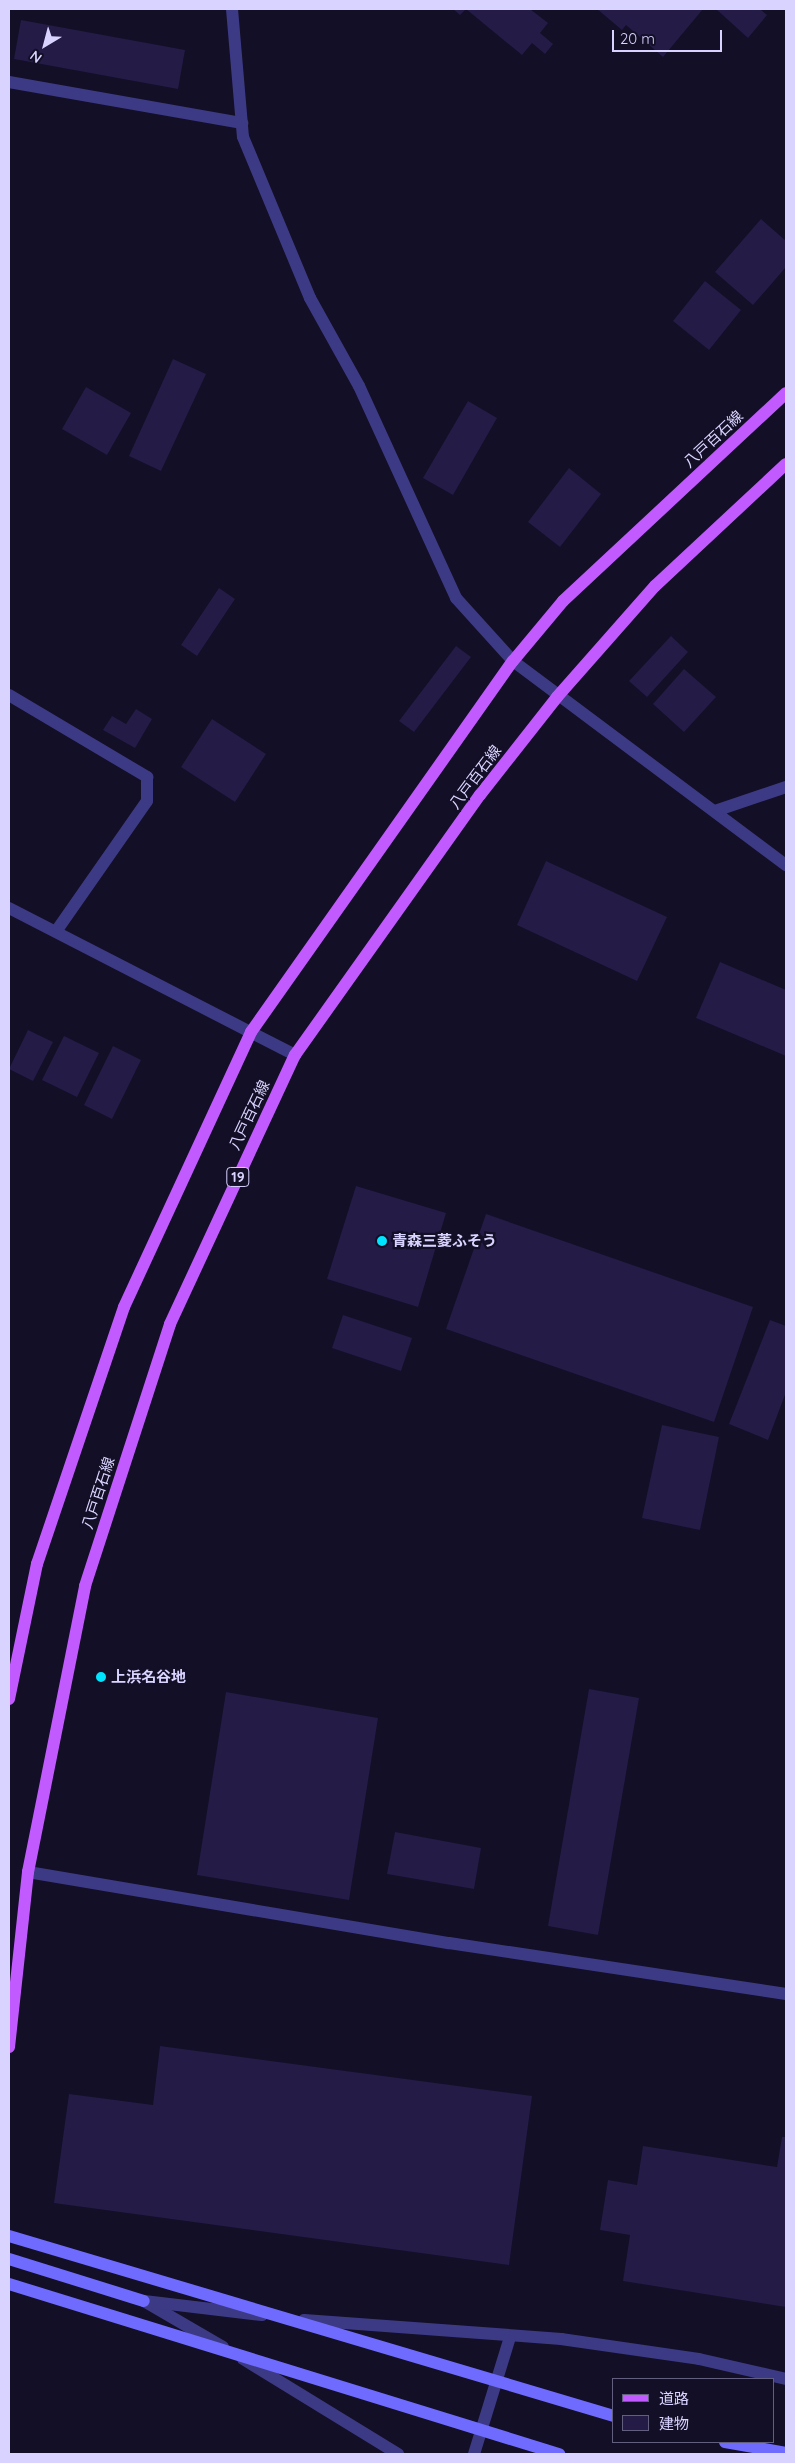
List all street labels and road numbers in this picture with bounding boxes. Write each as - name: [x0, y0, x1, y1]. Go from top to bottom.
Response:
- street label: 八戸百石線: [679, 407, 747, 471]
- street label: 八戸百石線: [445, 742, 505, 812]
- street label: 八戸百石線: [225, 1077, 273, 1153]
- road number: 19: [226, 1166, 250, 1188]
- street label: 八戸百石線: [78, 1455, 118, 1531]

